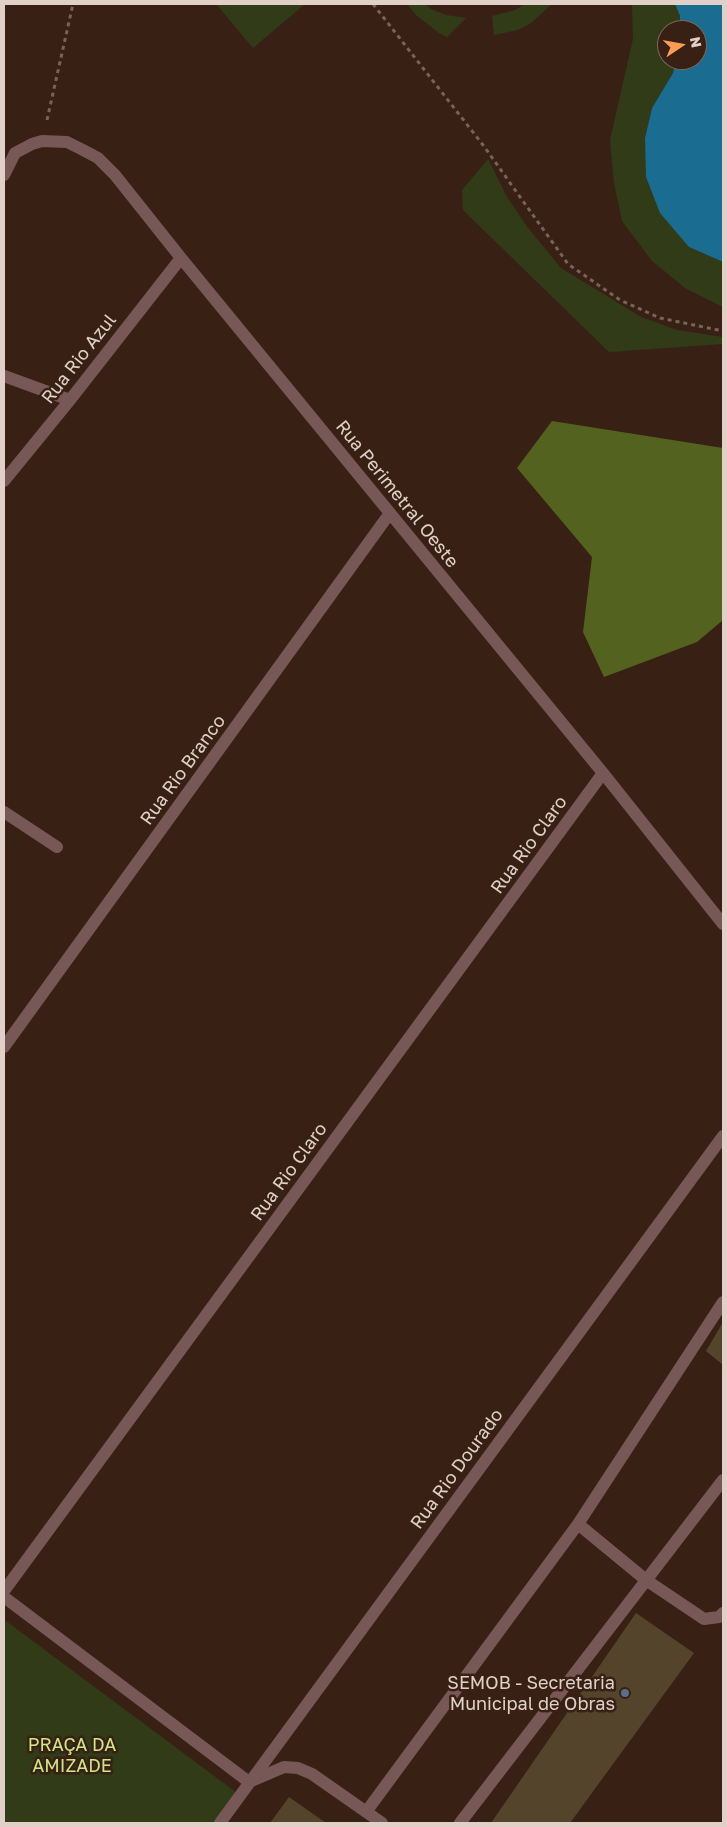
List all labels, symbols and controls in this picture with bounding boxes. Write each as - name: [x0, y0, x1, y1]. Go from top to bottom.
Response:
- north arrow: [657, 20, 707, 70]
- text: N: [687, 35, 706, 49]
- street label: Rua Rio Azul: [37, 310, 121, 408]
- street label: Rua Perimetral Oeste: [331, 416, 463, 572]
- street label: Rua Rio Branco: [136, 711, 230, 829]
- street label: Rua Rio Claro: [486, 792, 572, 898]
- street label: Rua Rio Claro: [246, 1119, 332, 1225]
- street label: Rua Rio Dourado: [406, 1405, 508, 1533]
- place label: SEMOB - Secretaria Municipal de Obras: [447, 1672, 615, 1715]
- marker: SEMOB - Secretaria Municipal de Obras: [619, 1687, 631, 1699]
- park label: PRAÇA DA AMIZADE: [28, 1734, 116, 1776]

